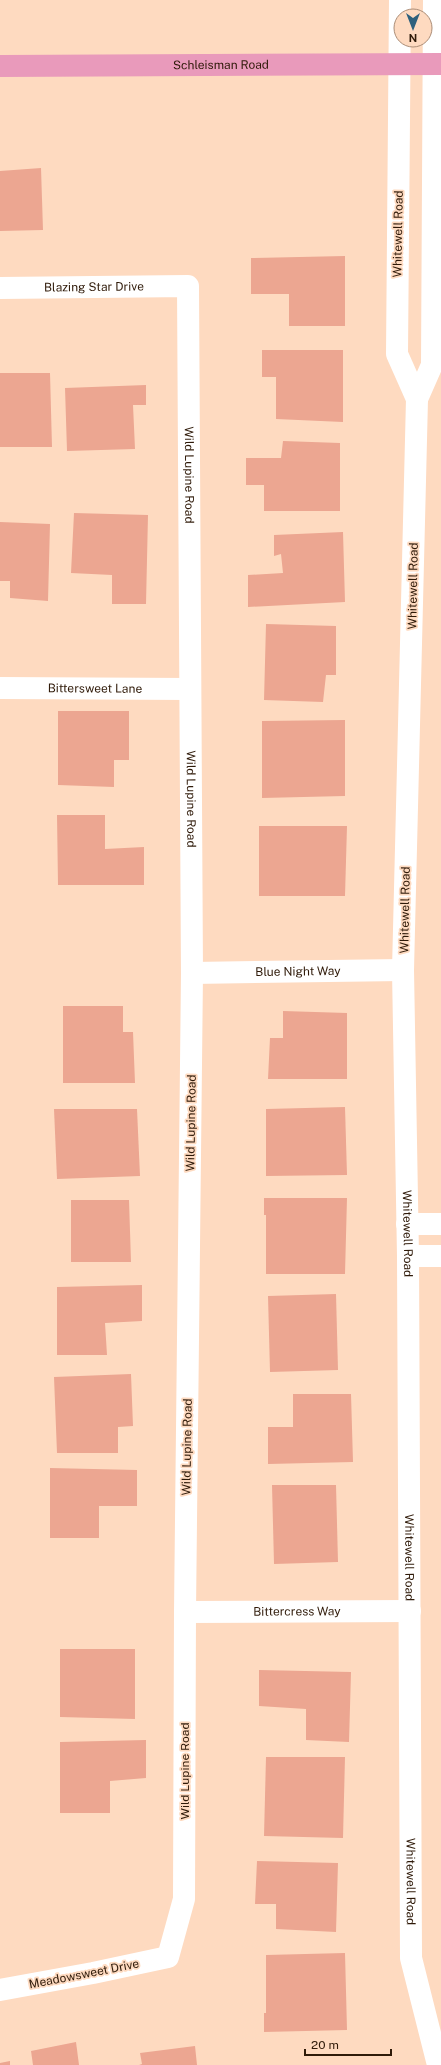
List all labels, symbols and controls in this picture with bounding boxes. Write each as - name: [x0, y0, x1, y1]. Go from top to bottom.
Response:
- north arrow: [393, 8, 433, 48]
- text: N: [409, 32, 417, 44]
- street label: Schleisman Road: [173, 58, 269, 72]
- street label: Whitewell Road: [390, 190, 406, 278]
- street label: Blazing Star Drive: [44, 279, 144, 295]
- street label: Wild Lupine Road: [182, 426, 196, 524]
- street label: Whitewell Road: [405, 542, 421, 630]
- street label: Bittersweet Lane: [48, 681, 142, 696]
- street label: Wild Lupine Road: [184, 750, 198, 848]
- street label: Whitewell Road: [397, 866, 413, 954]
- street label: Blue Night Way: [255, 964, 341, 979]
- street label: Wild Lupine Road: [183, 1074, 199, 1172]
- street label: Whitewell Road: [400, 1190, 415, 1277]
- street label: Wild Lupine Road: [179, 1398, 195, 1496]
- street label: Whitewell Road: [402, 1514, 416, 1601]
- street label: Bittercress Way: [253, 1604, 341, 1619]
- street label: Wild Lupine Road: [178, 1722, 192, 1820]
- street label: Whitewell Road: [403, 1838, 418, 1925]
- street label: Meadowsweet Drive: [28, 1956, 140, 1992]
- scale bar: [305, 2031, 391, 2057]
- text: 20 m: [311, 2038, 339, 2052]

